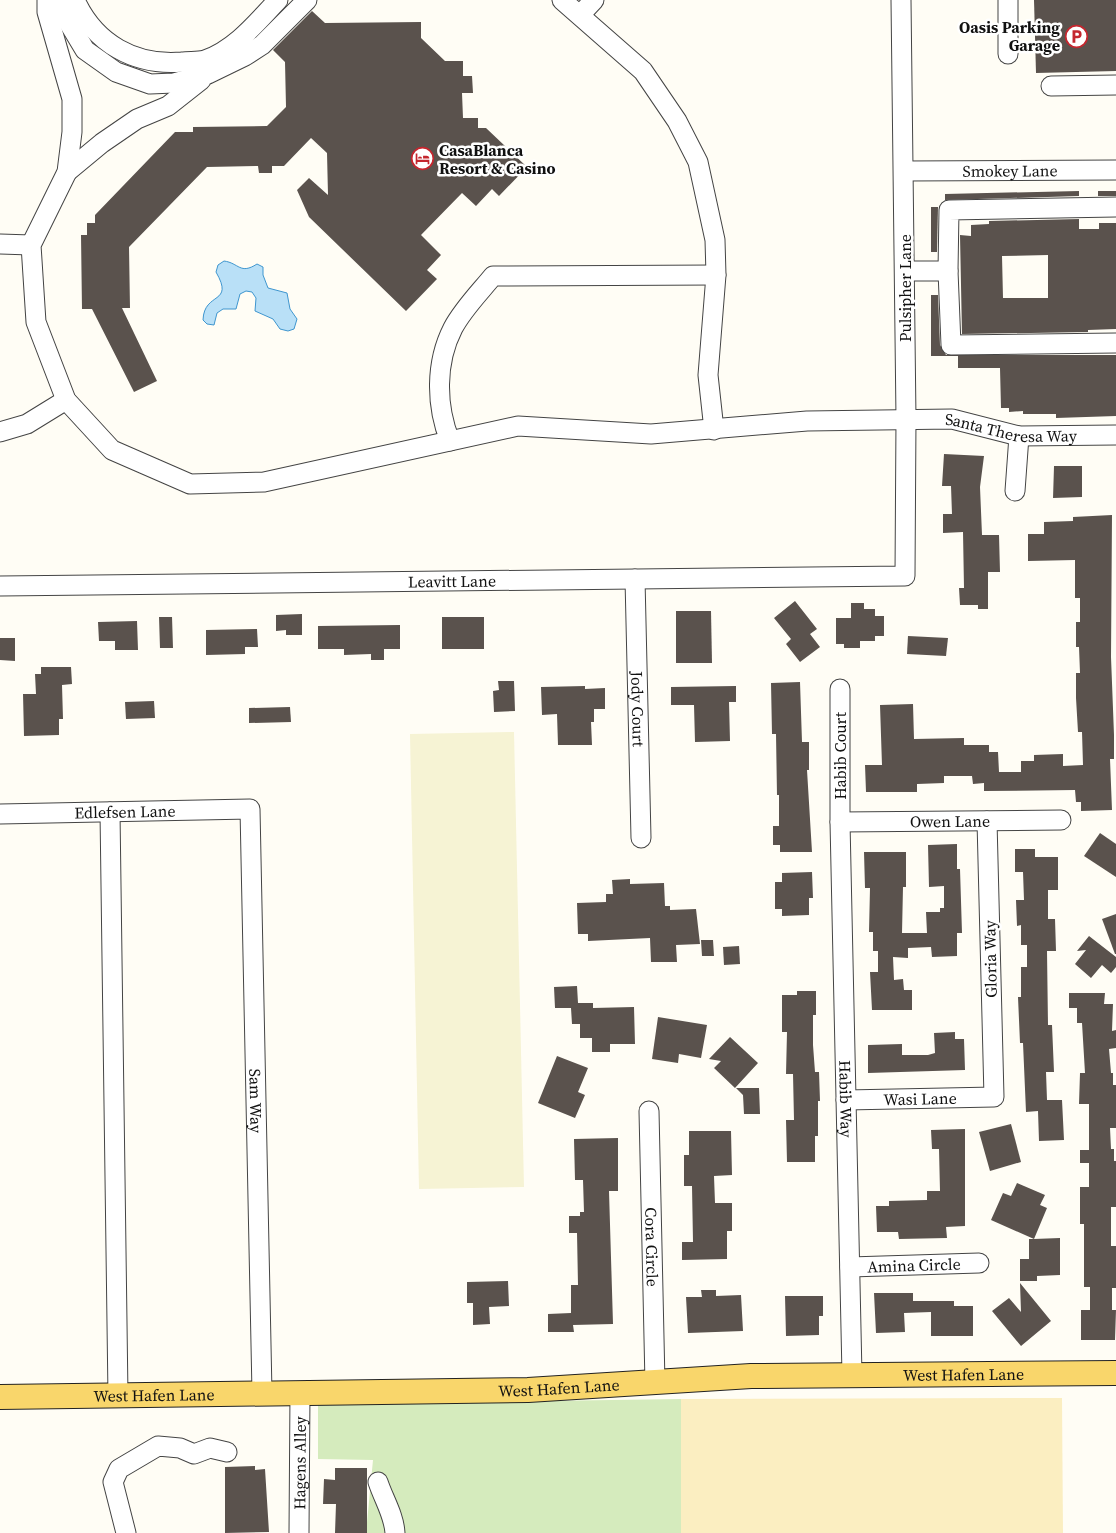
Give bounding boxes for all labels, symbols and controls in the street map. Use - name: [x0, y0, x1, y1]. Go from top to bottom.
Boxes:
- place label: Oasis Parking Garage: [959, 16, 1060, 56]
- parking icon: Oasis Parking Garage: [1064, 24, 1088, 48]
- place label: CasaBlanca Resort & Casino: [439, 139, 556, 179]
- hotel icon: CasaBlanca Resort & Casino: [411, 147, 435, 171]
- street label: Smokey Lane: [962, 159, 1058, 182]
- street label: Pulsipher Lane: [894, 234, 916, 342]
- street label: Santa Theresa Way: [945, 408, 1078, 447]
- street label: Leavitt Lane: [408, 570, 496, 592]
- street label: Jody Court: [626, 670, 650, 748]
- street label: Habib Court: [829, 711, 851, 800]
- street label: Edlefsen Lane: [74, 799, 176, 824]
- street label: Owen Lane: [910, 810, 990, 832]
- street label: Gloria Way: [978, 919, 1002, 998]
- street label: Habib Way: [834, 1060, 858, 1139]
- street label: Sam Way: [244, 1068, 268, 1134]
- street label: Wasi Lane: [883, 1087, 957, 1110]
- street label: Cora Circle: [640, 1207, 664, 1287]
- street label: Amina Circle: [867, 1253, 961, 1277]
- street label: West Hafen Lane: [903, 1363, 1024, 1386]
- street label: West Hafen Lane: [498, 1373, 620, 1401]
- street label: West Hafen Lane: [93, 1383, 215, 1407]
- street label: Hagens Alley: [288, 1415, 311, 1510]

